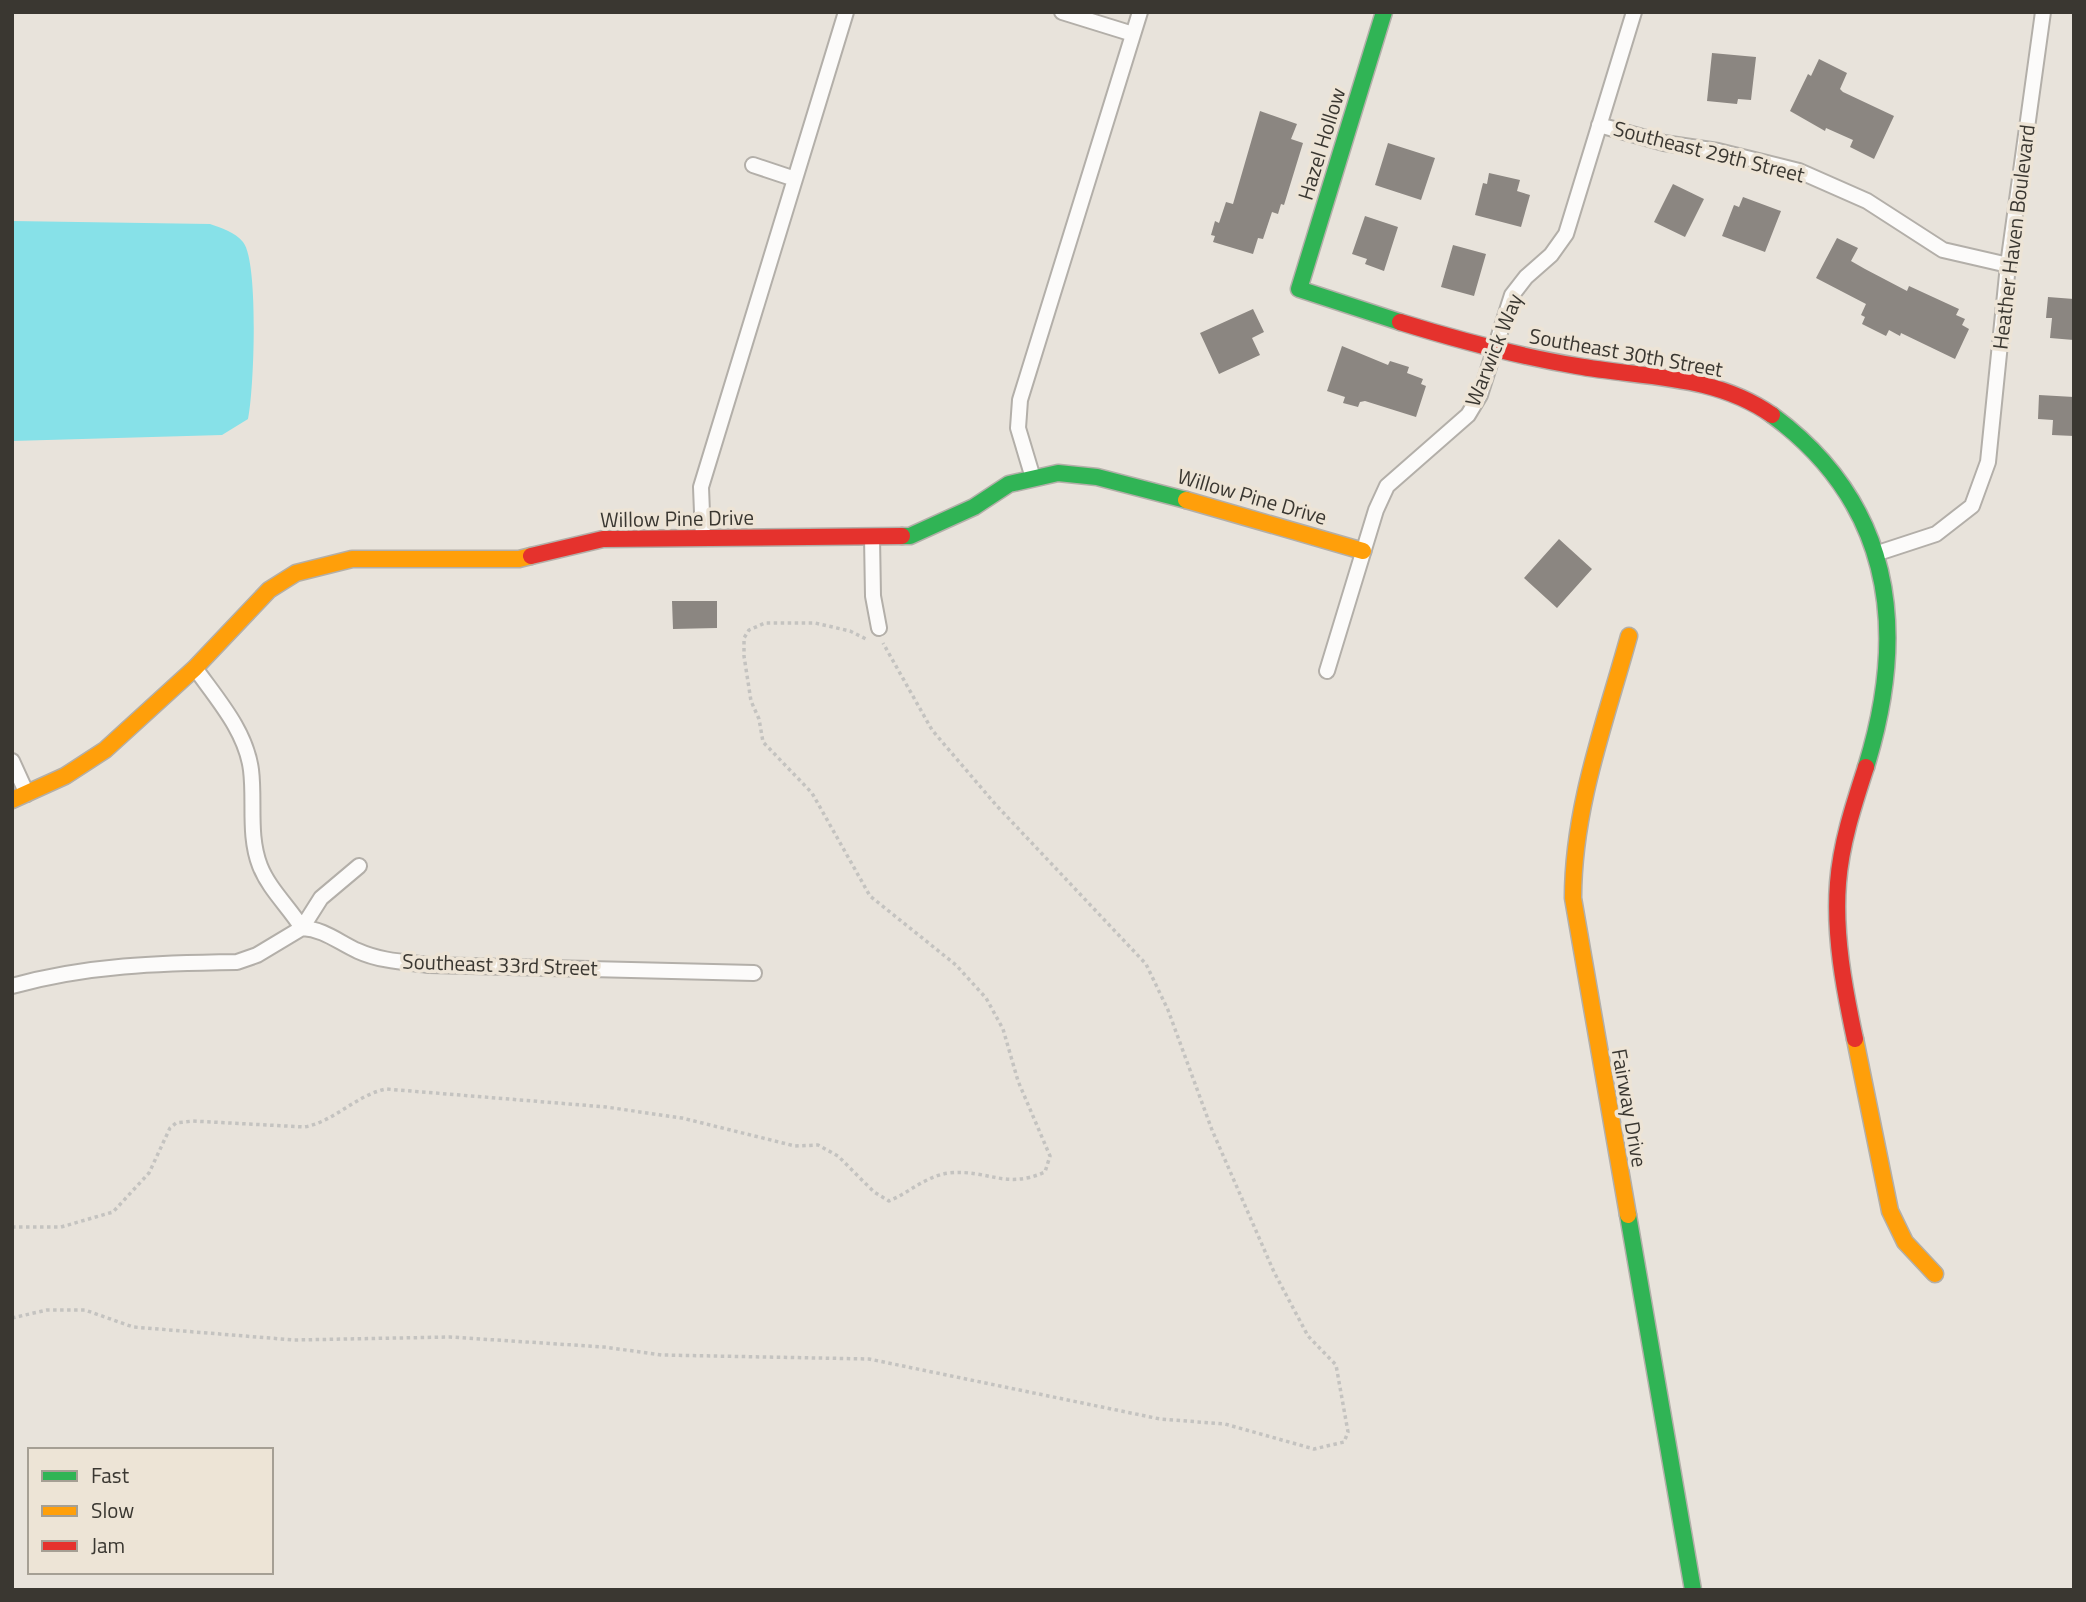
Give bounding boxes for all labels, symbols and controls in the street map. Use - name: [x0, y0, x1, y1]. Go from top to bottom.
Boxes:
- street label: Hazel Hollow: [1289, 84, 1353, 204]
- street label: Southeast 29th Street: [1610, 112, 1809, 190]
- street label: Heather Haven Boulevard: [1983, 123, 2043, 351]
- street label: Warwick Way: [1456, 288, 1530, 411]
- street label: Southeast 30th Street: [1527, 319, 1726, 385]
- street label: Willow Pine Drive: [1174, 459, 1331, 533]
- street label: Willow Pine Drive: [600, 501, 754, 535]
- street label: Southeast 33rd Street: [402, 945, 599, 983]
- street label: Fairway Drive: [1604, 1046, 1656, 1170]
- legend: [28, 1448, 273, 1574]
- text: Fast: [91, 1459, 130, 1491]
- text: Slow: [91, 1494, 134, 1526]
- text: Jam: [91, 1529, 125, 1561]

